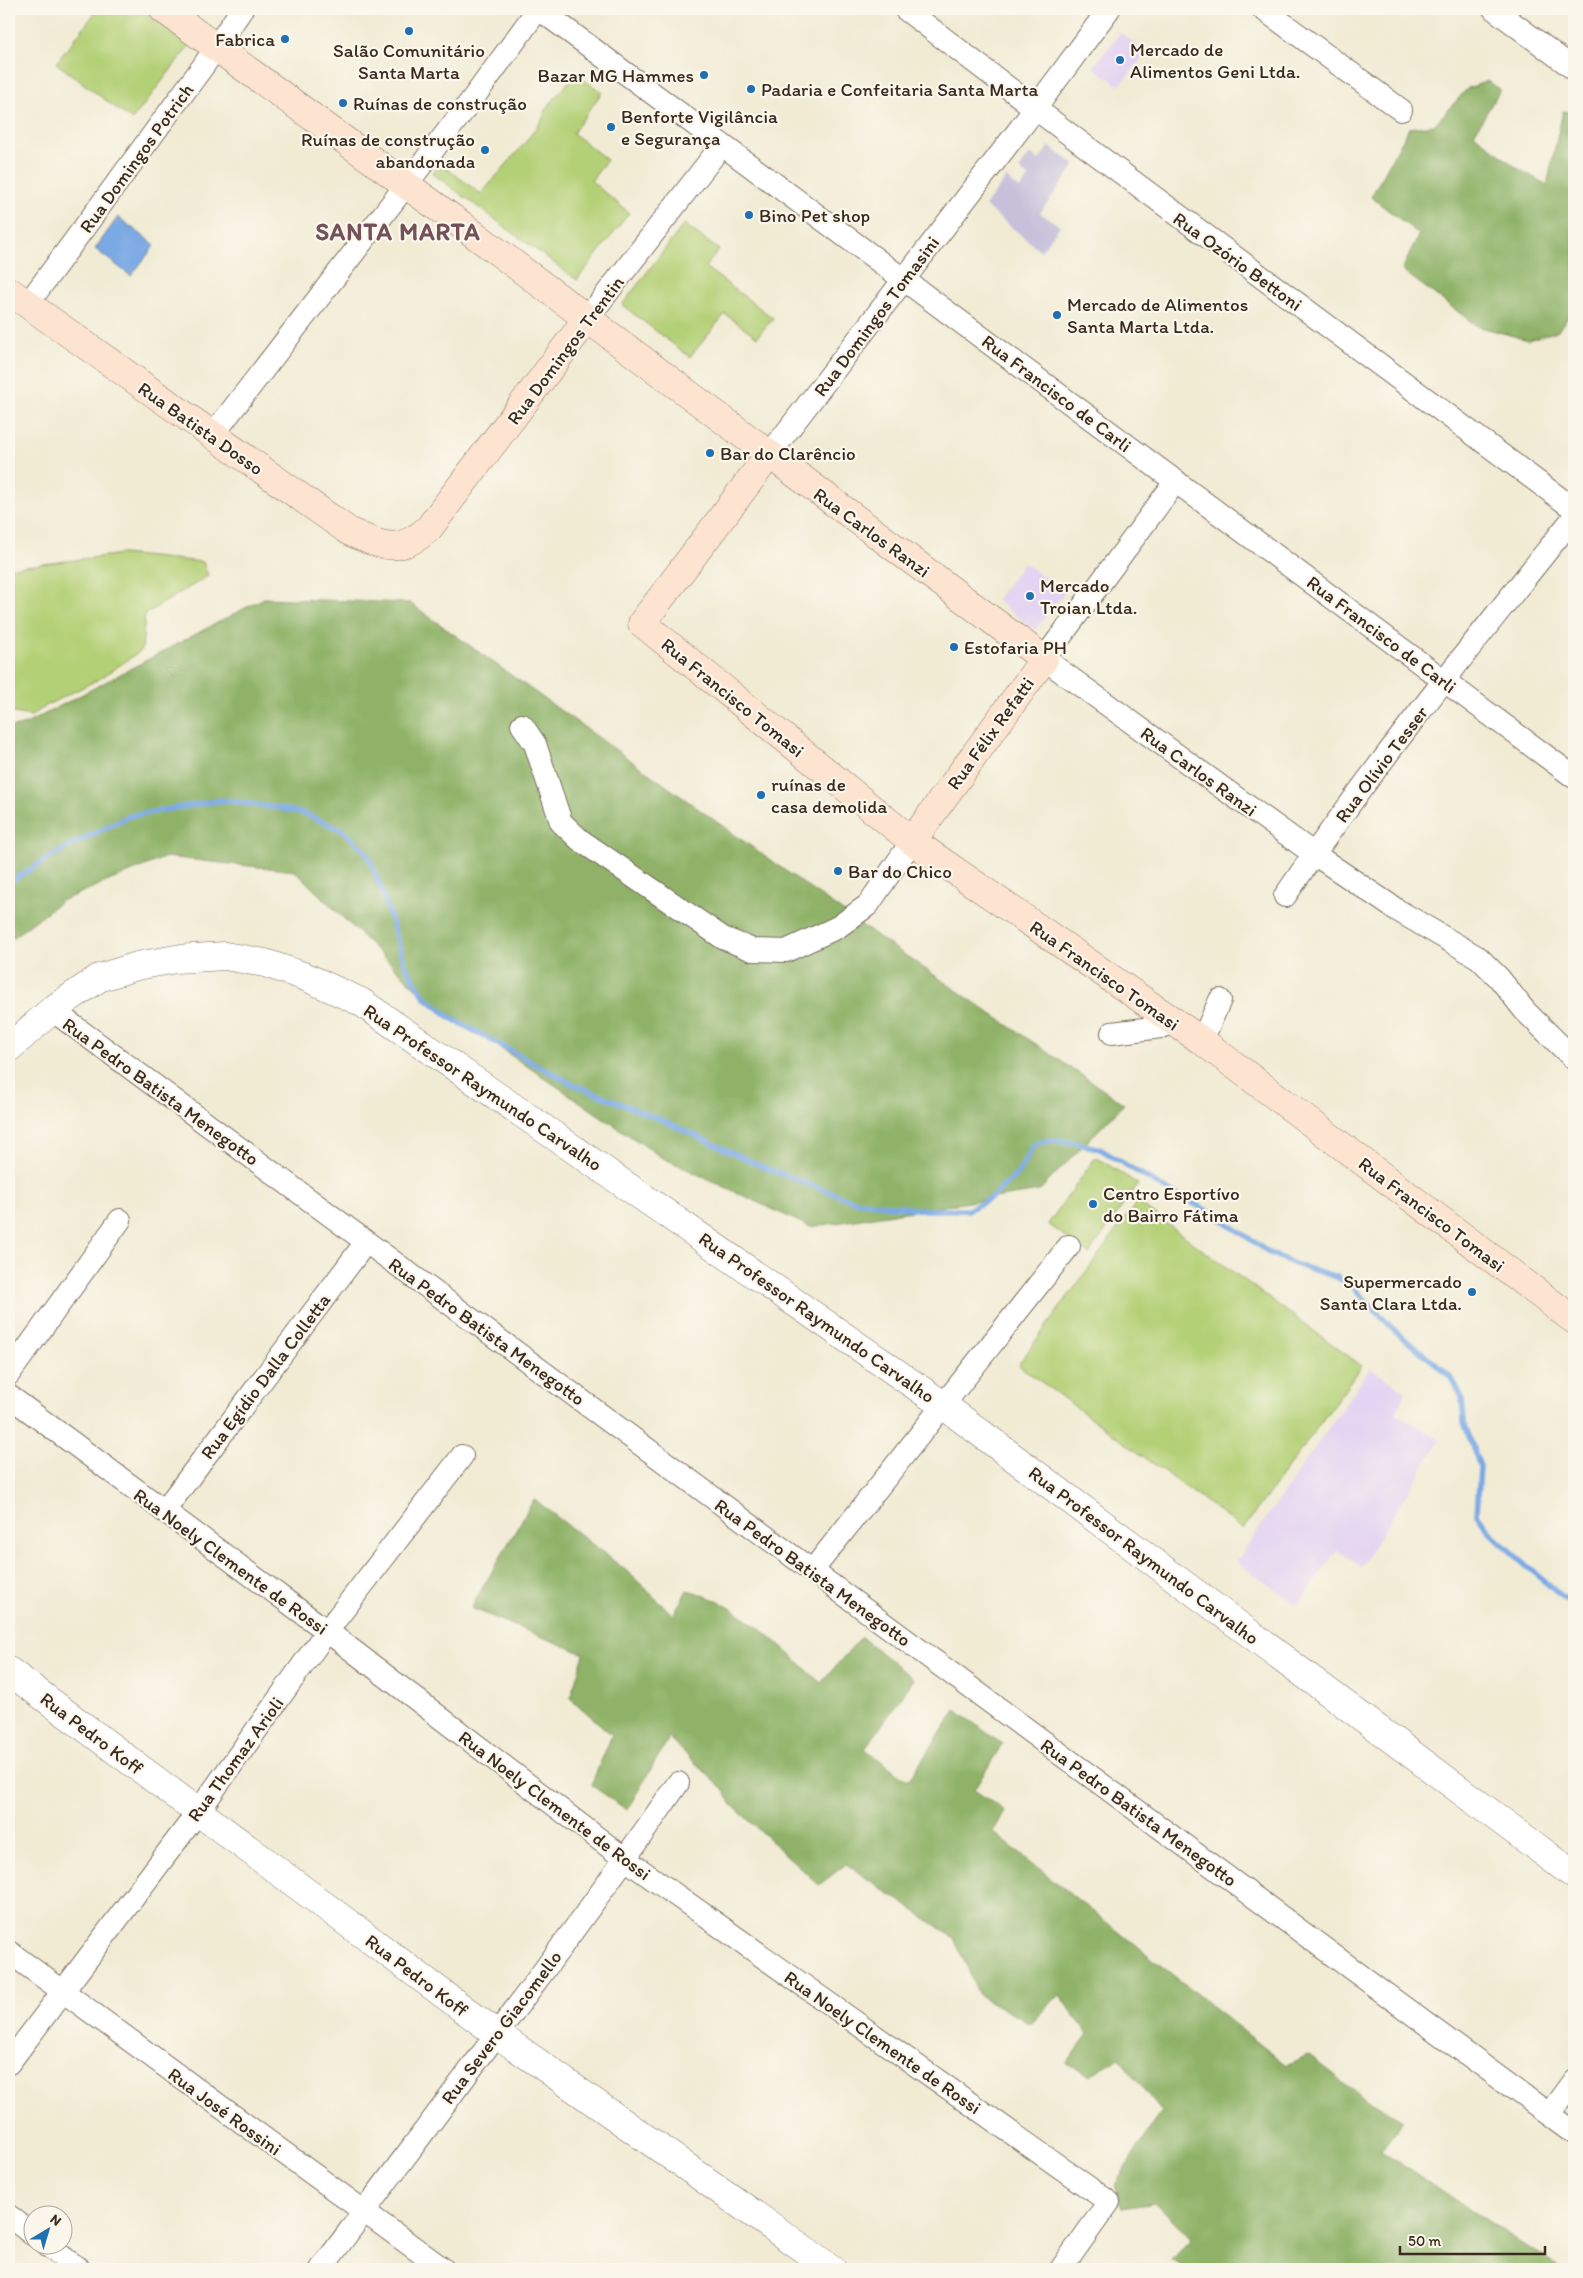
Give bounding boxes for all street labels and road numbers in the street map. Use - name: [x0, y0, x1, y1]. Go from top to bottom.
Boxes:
- street label: Rua Domingos Potrich: [74, 79, 198, 237]
- street label: Rua Ozório Bettoni: [1169, 207, 1307, 316]
- street label: Rua Domingos Tomasini: [809, 232, 944, 401]
- street label: Rua Domingos Trentin: [502, 271, 629, 429]
- street label: Rua Francisco de Carli: [977, 330, 1136, 457]
- street label: Rua Batista Dosso: [134, 377, 268, 480]
- street label: Rua Carlos Ranzi: [809, 482, 934, 582]
- street label: Rua Francisco de Carli: [1302, 571, 1461, 698]
- street label: Rua Francisco Tomasi: [657, 633, 809, 762]
- street label: Rua Félix Refatti: [942, 672, 1039, 794]
- street label: Rua Olívio Tesser: [1330, 701, 1433, 827]
- street label: Rua Carlos Ranzi: [1136, 721, 1261, 821]
- street label: Rua Francisco Tomasi: [1025, 915, 1184, 1036]
- street label: Rua Professor Raymundo Carvalho: [359, 999, 606, 1176]
- street label: Rua Pedro Batista Menegotto: [58, 1012, 263, 1170]
- street label: Rua Francisco Tomasi: [1354, 1152, 1509, 1277]
- street label: Rua Professor Raymundo Carvalho: [694, 1227, 939, 1408]
- street label: Rua Pedro Batista Menegotto: [384, 1252, 589, 1410]
- street label: Rua Egídio Dalla Colletta: [196, 1289, 335, 1464]
- street label: Rua Professor Raymundo Carvalho: [1024, 1461, 1264, 1650]
- street label: Rua Noely Clemente de Rossi: [129, 1483, 332, 1640]
- street label: Rua Pedro Batista Menegotto: [710, 1493, 915, 1651]
- street label: Rua Pedro Koff: [36, 1687, 148, 1780]
- street label: Rua Thomaz Arioli: [182, 1692, 288, 1826]
- street label: Rua Noely Clemente de Rossi: [454, 1726, 655, 1885]
- street label: Rua Pedro Batista Menegotto: [1036, 1733, 1241, 1891]
- street label: Rua Pedro Koff: [361, 1929, 473, 2022]
- street label: Rua Severo Giacomello: [436, 1946, 567, 2109]
- street label: Rua Noely Clemente de Rossi: [780, 1966, 986, 2119]
- street label: Rua José Rossini: [163, 2063, 286, 2160]

